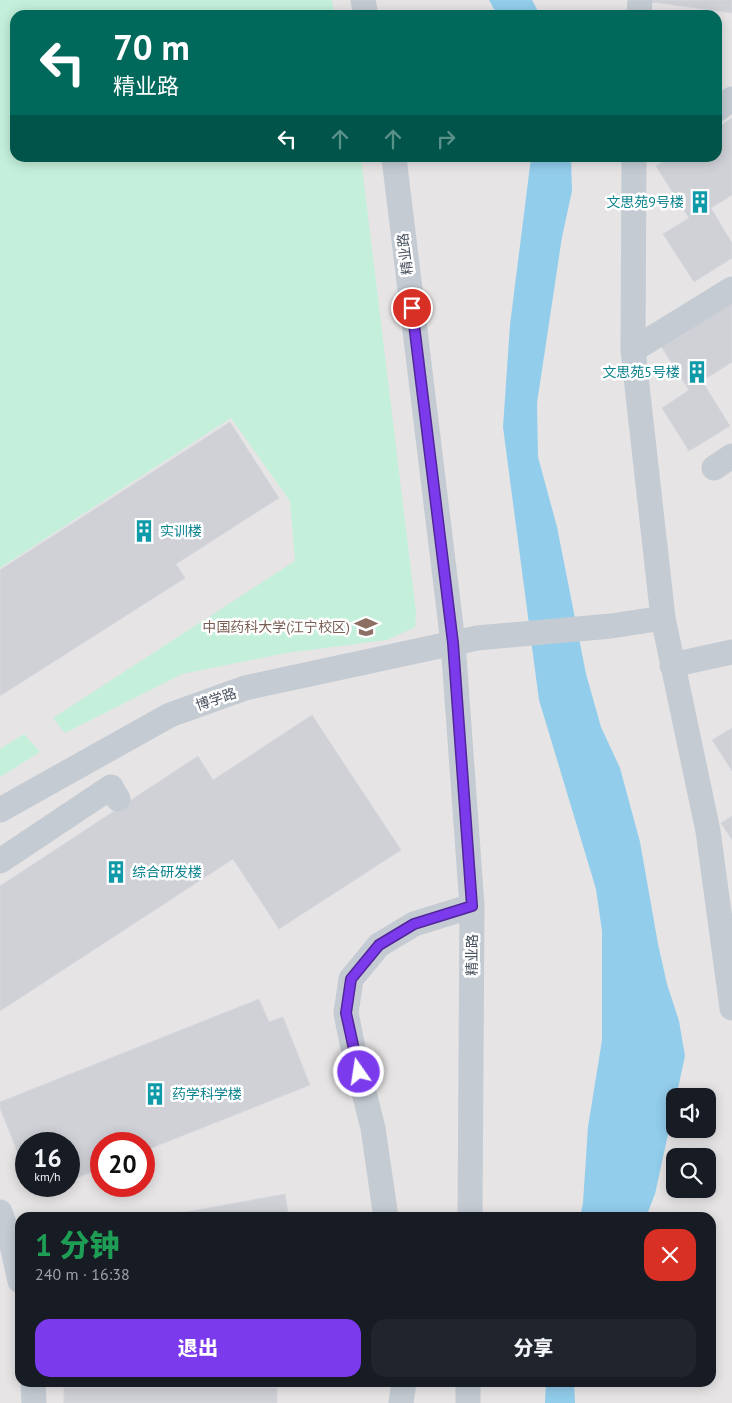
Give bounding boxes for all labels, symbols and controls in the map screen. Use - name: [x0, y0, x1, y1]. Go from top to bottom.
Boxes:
- text: 70 m: [113, 24, 190, 70]
- icon: left: [30, 30, 95, 95]
- text: 精业路: [113, 72, 179, 100]
- icon: left: [273, 125, 301, 153]
- icon: ahead: [326, 125, 354, 153]
- icon: ahead: [379, 125, 407, 153]
- icon: right: [432, 125, 460, 153]
- building icon: 文思苑9号楼: [687, 189, 713, 215]
- place label: 文思苑9号楼: [606, 193, 684, 211]
- street label: 精业路: [394, 232, 416, 276]
- pin: [391, 287, 433, 329]
- icon: arrive: [398, 294, 426, 322]
- building icon: 文思苑5号楼: [684, 359, 710, 385]
- place label: 文思苑5号楼: [602, 363, 680, 381]
- building icon: 实训楼: [131, 518, 157, 544]
- place label: 实训楼: [160, 522, 202, 540]
- school or university icon: 中国药科大学(江宁校区): [353, 614, 379, 640]
- place label: 中国药科大学(江宁校区): [202, 618, 350, 636]
- street label: 博学路: [193, 684, 239, 714]
- building icon: 综合研发楼: [103, 859, 129, 885]
- place label: 综合研发楼: [132, 863, 202, 881]
- street label: 精业路: [463, 934, 481, 976]
- position arrow: [332, 1045, 384, 1097]
- building icon: 药学科学楼: [142, 1081, 168, 1107]
- place label: 药学科学楼: [172, 1085, 242, 1103]
- map controls: [666, 1088, 716, 1198]
- button: sound: [666, 1088, 716, 1138]
- speed limit sign: 20: [90, 1132, 155, 1197]
- text: 16: [33, 1142, 62, 1174]
- button: search: [666, 1148, 716, 1198]
- text: km/h: [34, 1169, 61, 1184]
- text: 1 分钟: [35, 1225, 120, 1264]
- button: close: [644, 1229, 696, 1281]
- text: 240 m · 16:38: [35, 1264, 130, 1284]
- button: 退出: [35, 1319, 361, 1377]
- button: 分享: [371, 1319, 696, 1377]

